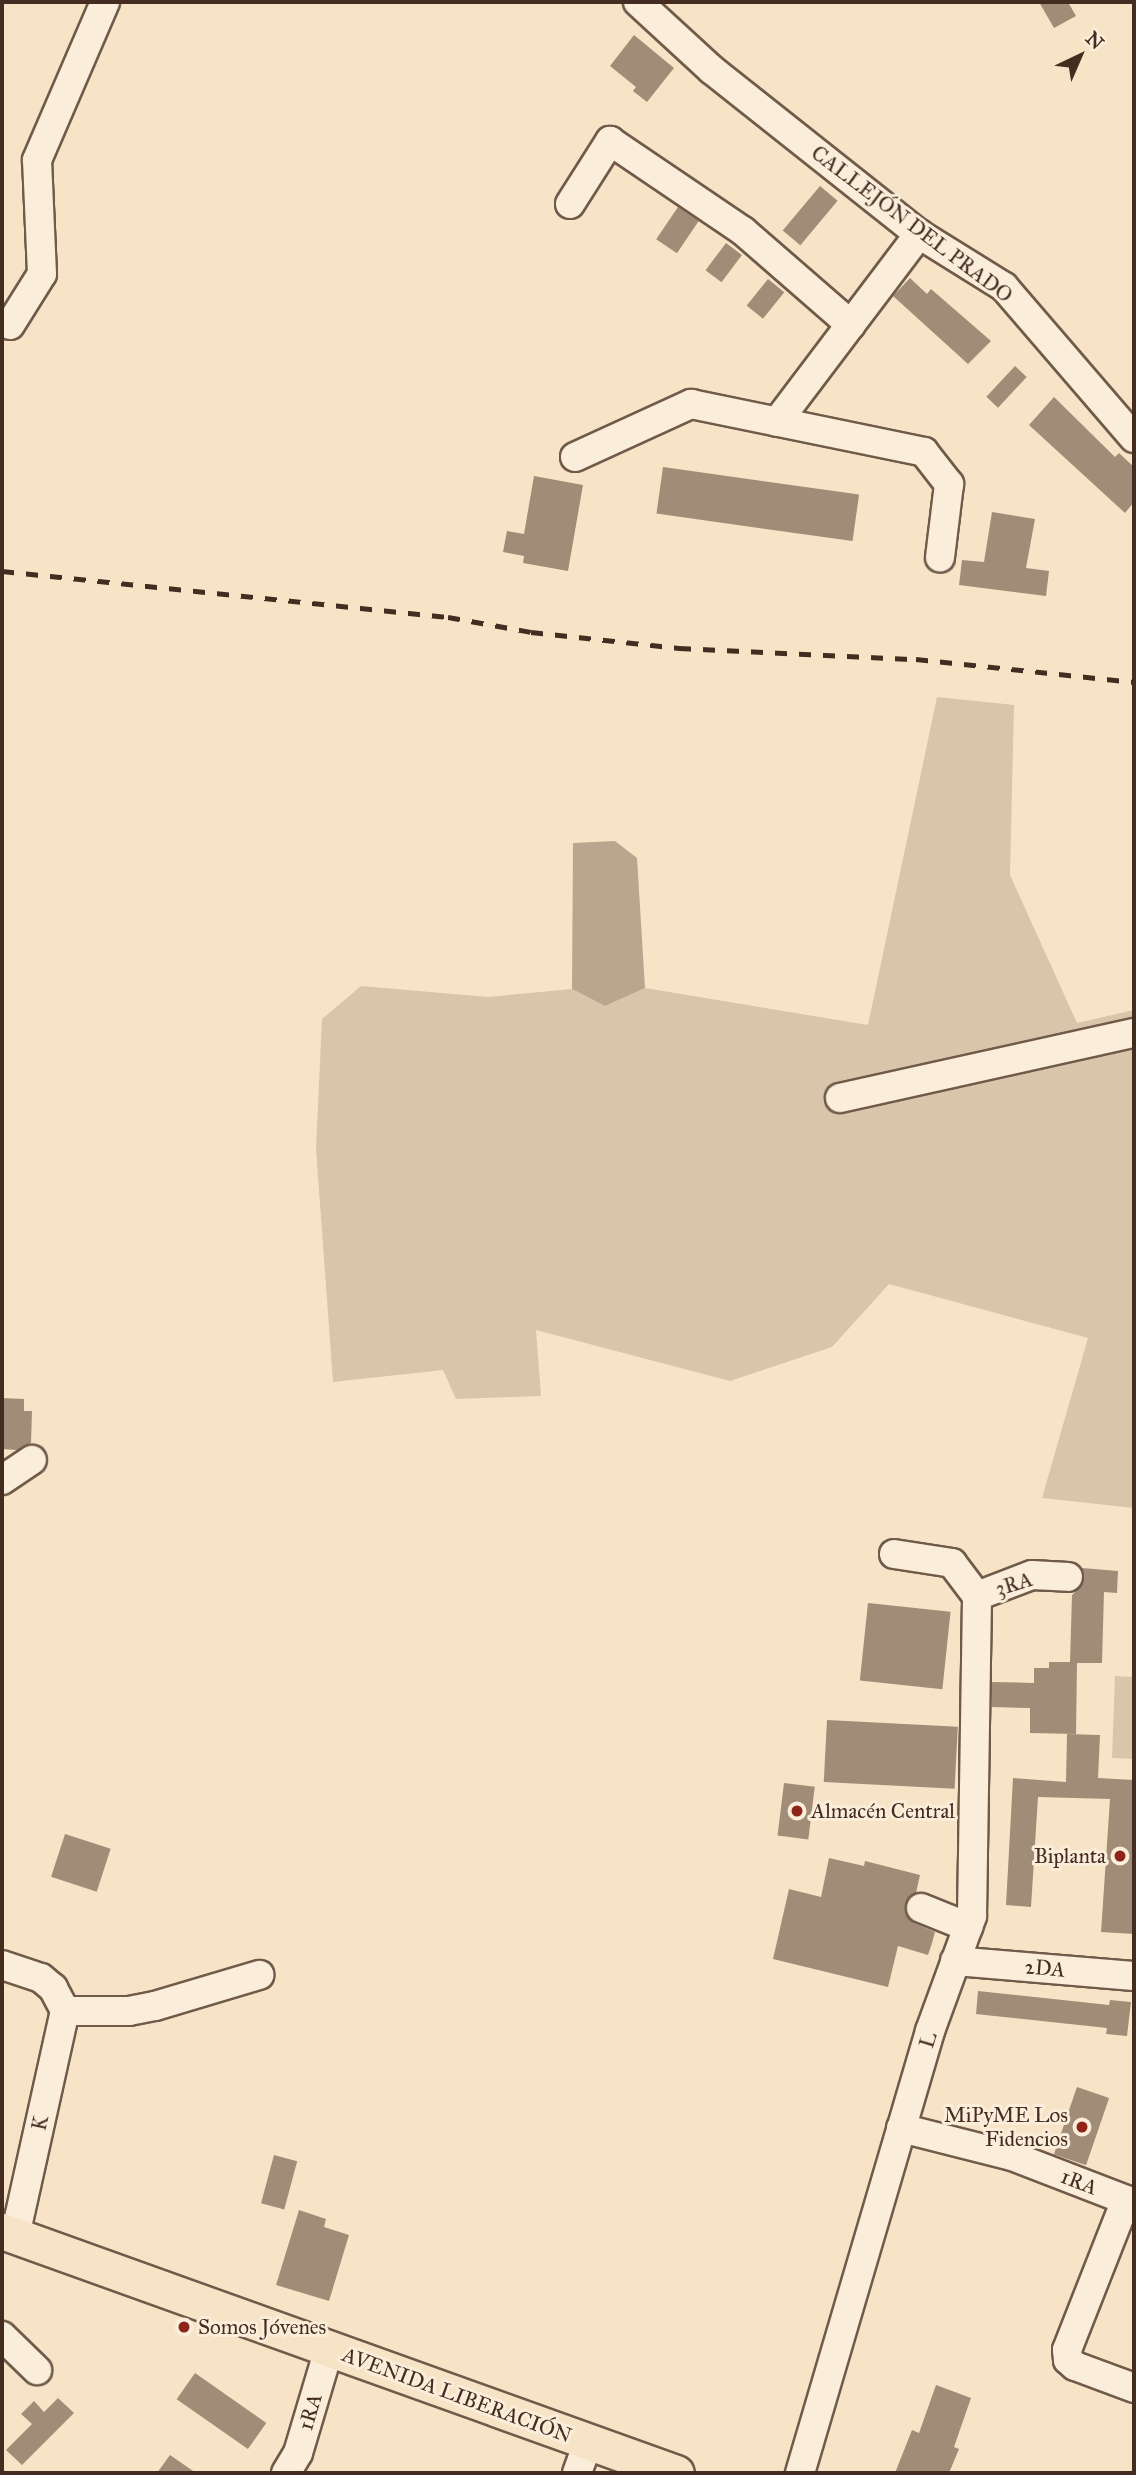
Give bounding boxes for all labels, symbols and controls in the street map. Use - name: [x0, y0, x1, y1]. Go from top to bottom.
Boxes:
- north arrow: [1045, 21, 1115, 91]
- text: N: [1081, 27, 1109, 54]
- street label: CALLEJÓN DEL PRADO: [806, 140, 1018, 308]
- street label: 3RA: [992, 1566, 1036, 1602]
- place label: Almacén Central: [811, 1798, 955, 1824]
- marker: Almacén Central: [789, 1803, 805, 1819]
- place label: Biplanta: [1034, 1843, 1106, 1869]
- marker: Biplanta: [1112, 1848, 1128, 1864]
- street label: 2DA: [1024, 1954, 1066, 1982]
- street label: L: [914, 2029, 942, 2051]
- place label: MiPyME Los Fidencios: [944, 2102, 1068, 2152]
- street label: K: [26, 2113, 54, 2133]
- marker: MiPyME Los Fidencios: [1074, 2119, 1090, 2135]
- street label: 1RA: [1057, 2164, 1101, 2200]
- place label: Somos Jóvenes: [198, 2314, 326, 2340]
- marker: Somos Jóvenes: [176, 2319, 192, 2335]
- street label: AVENIDA LIBERACIÓN: [339, 2342, 575, 2448]
- street label: 1RA: [293, 2391, 327, 2433]

